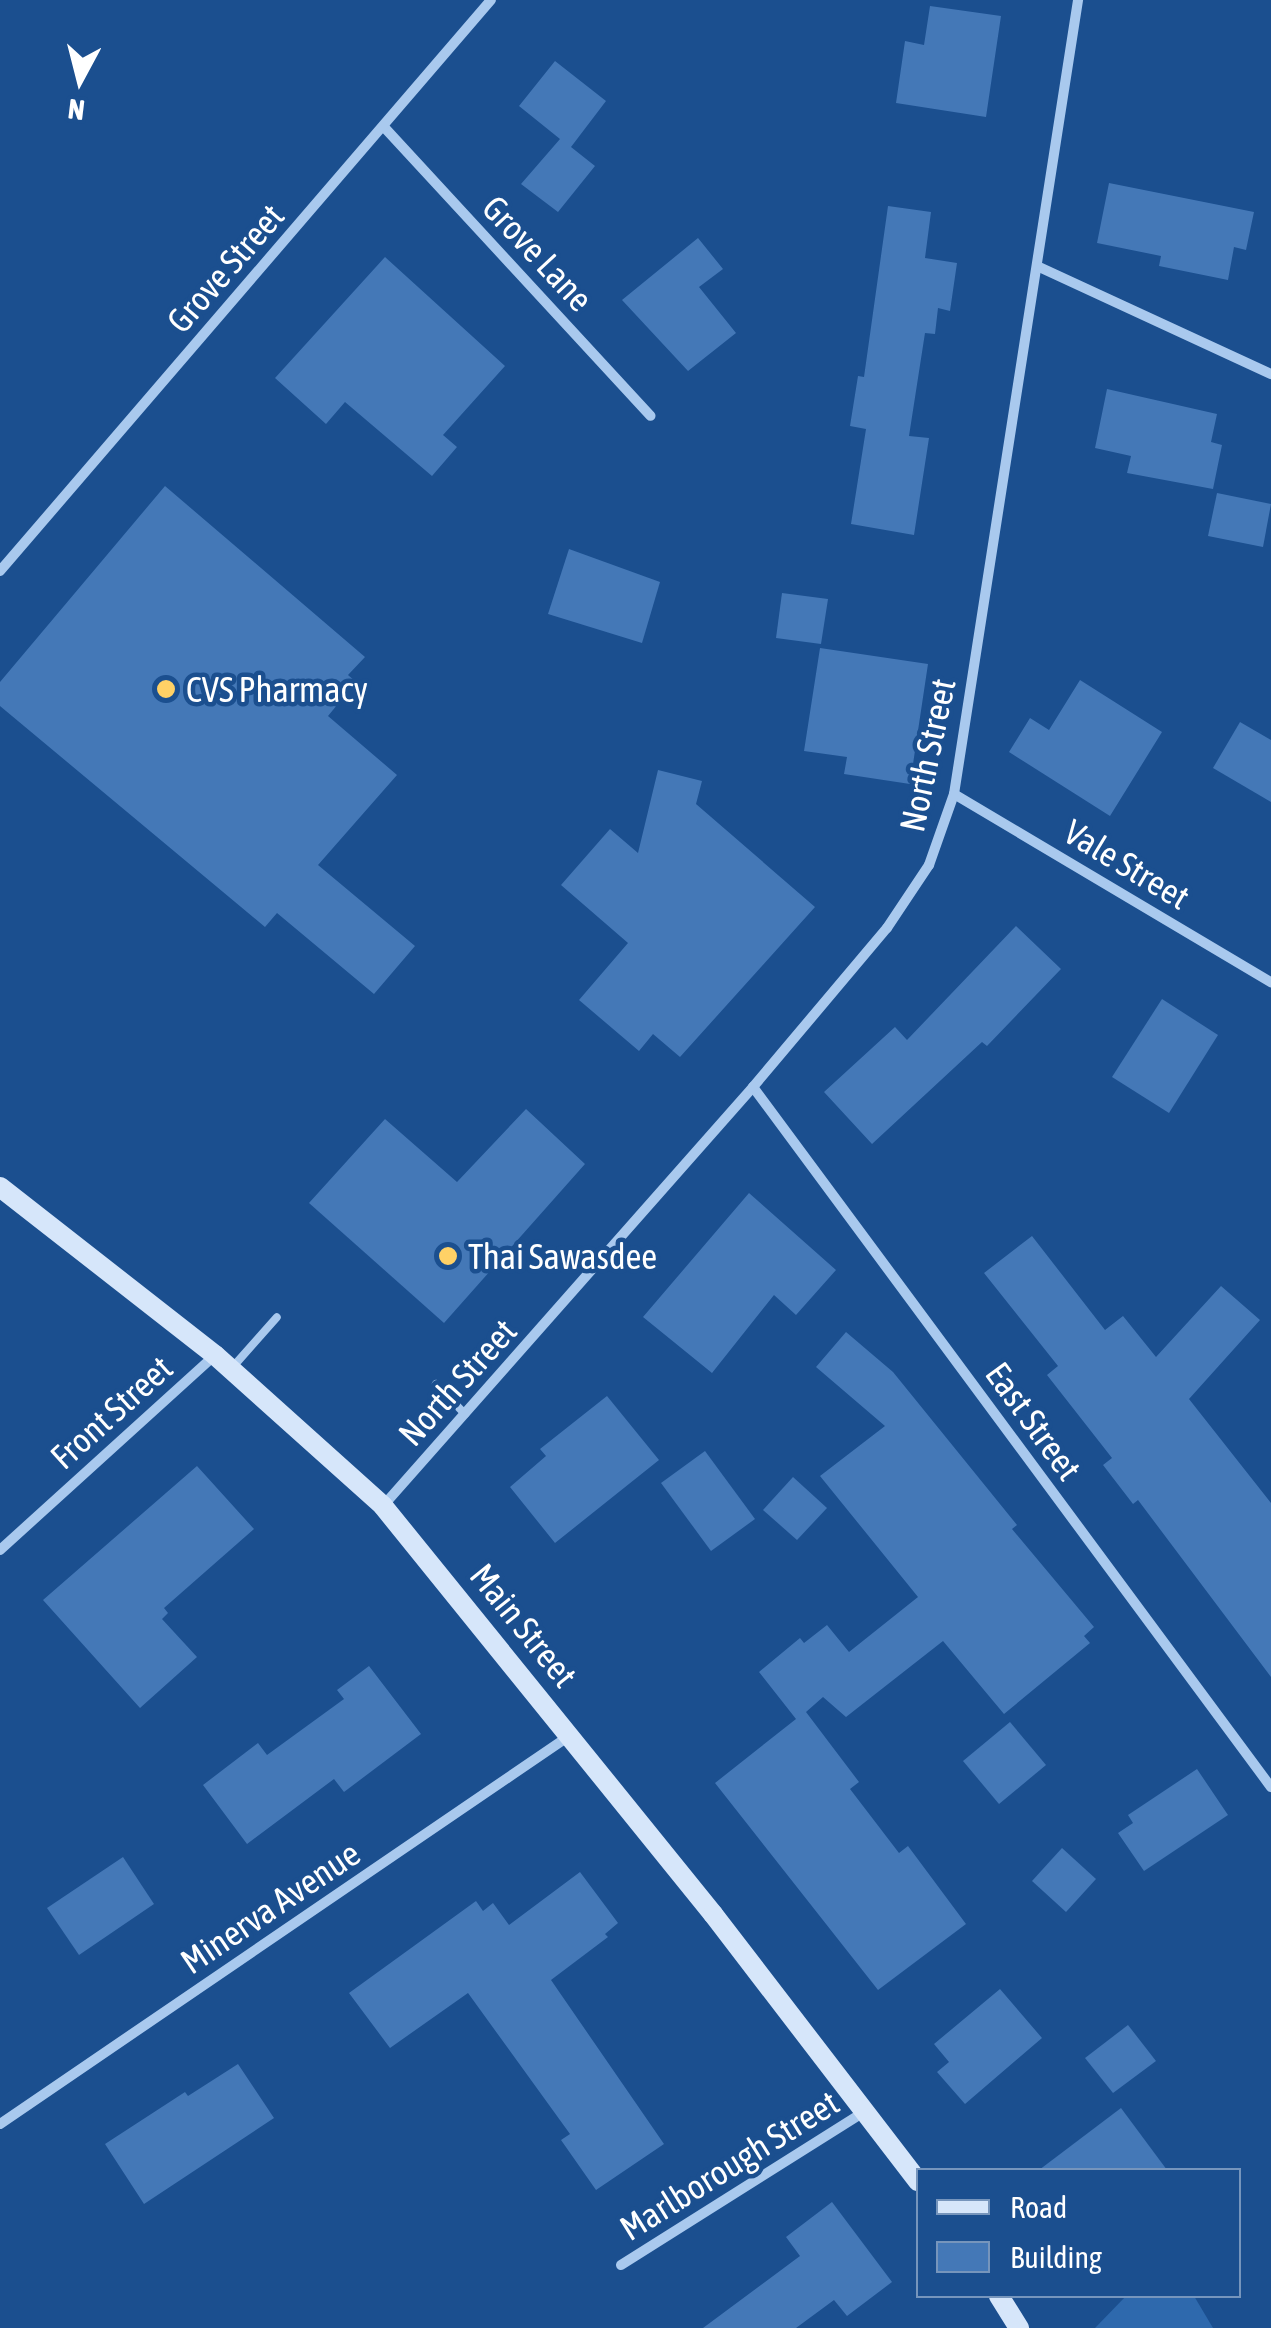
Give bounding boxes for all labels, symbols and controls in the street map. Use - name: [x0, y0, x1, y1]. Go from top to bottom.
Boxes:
- north arrow: [30, 30, 130, 130]
- text: N: [66, 93, 86, 127]
- street label: Grove Lane: [474, 187, 602, 319]
- street label: Grove Street: [158, 195, 292, 341]
- place label: CVS Pharmacy: [186, 668, 368, 710]
- street label: North Street: [890, 674, 964, 836]
- marker: CVS Pharmacy: [155, 678, 177, 700]
- street label: Vale Street: [1057, 810, 1197, 918]
- place label: Thai Sawasdee: [468, 1235, 657, 1277]
- marker: Thai Sawasdee: [437, 1245, 459, 1267]
- street label: North Street: [389, 1310, 525, 1454]
- street label: Front Street: [42, 1347, 180, 1477]
- street label: East Street: [977, 1354, 1091, 1488]
- street label: Main Street: [462, 1555, 586, 1695]
- street label: Minerva Avenue: [173, 1832, 367, 1982]
- street label: Marlborough Street: [612, 2081, 846, 2249]
- legend: [916, 2168, 1241, 2298]
- text: Road: [1010, 2190, 1067, 2224]
- text: Building: [1010, 2240, 1102, 2274]

